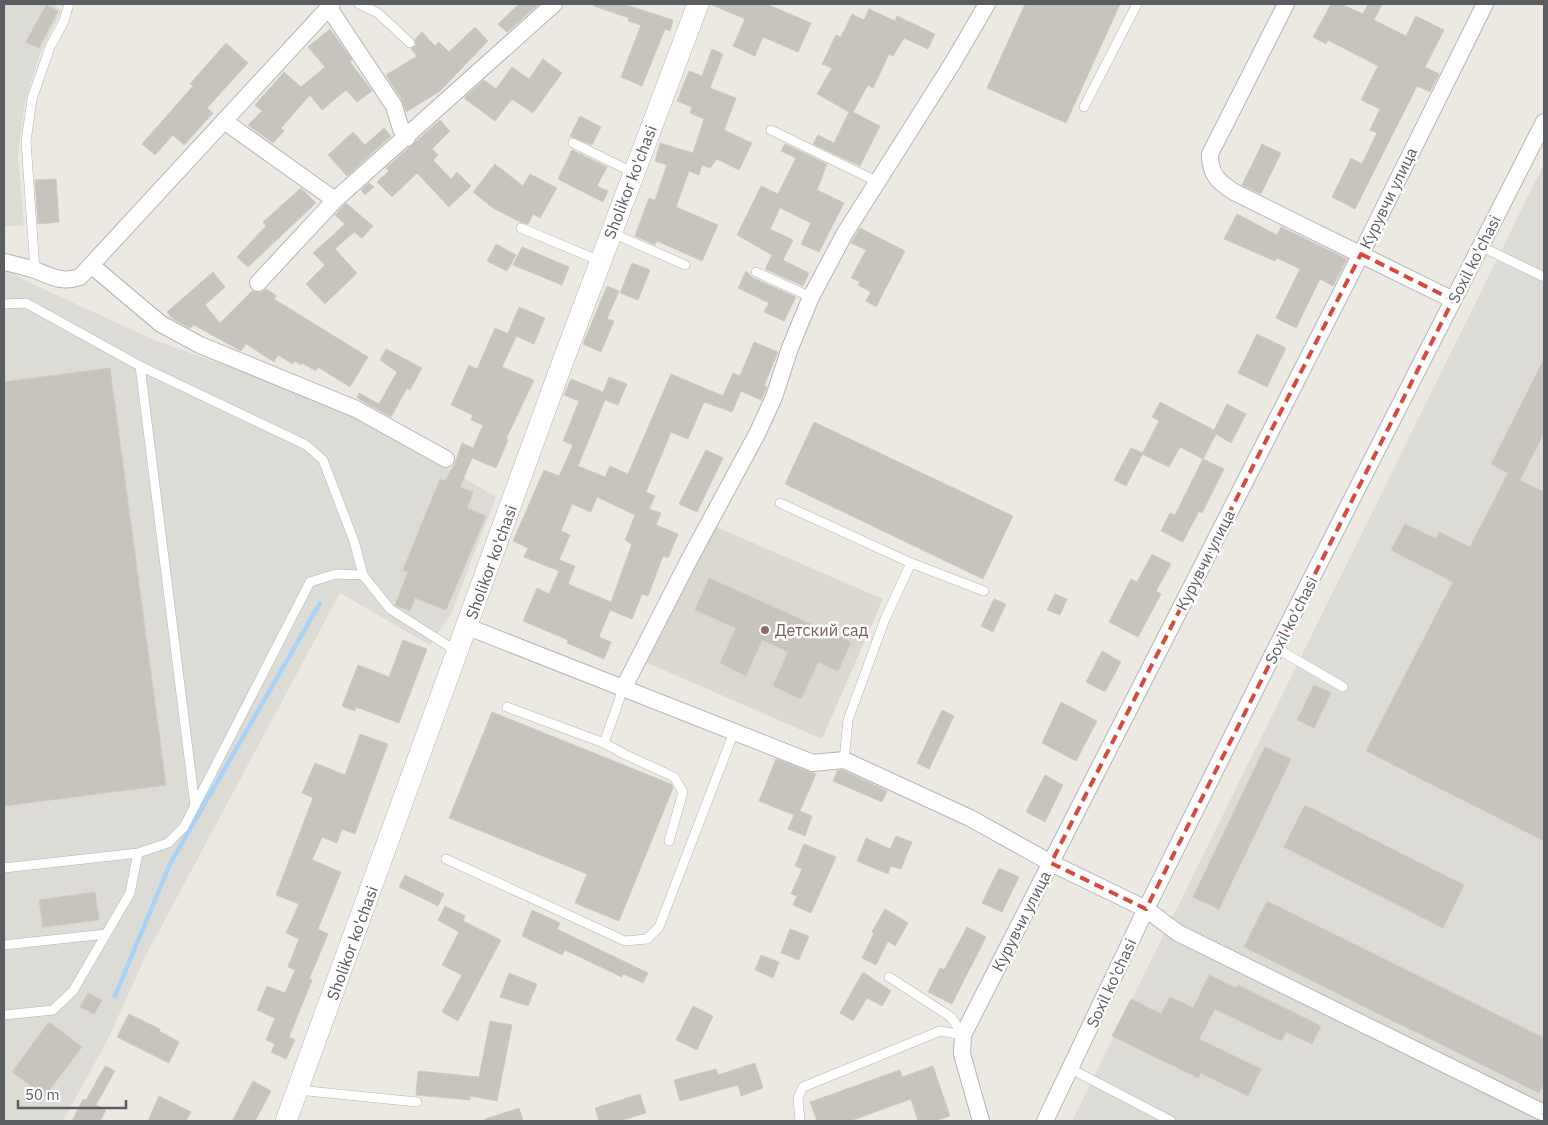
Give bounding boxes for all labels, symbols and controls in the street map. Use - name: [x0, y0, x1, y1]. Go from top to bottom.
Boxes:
- street label: Sholikor ko'chasi: [599, 122, 661, 242]
- street label: Курувчи улица: [1355, 144, 1421, 252]
- street label: Soxil ko'chasi: [1443, 212, 1505, 306]
- street label: Sholikor ko'chasi: [461, 502, 521, 622]
- street label: Курувчи улица: [1171, 506, 1239, 614]
- street label: Soxil ko'chasi: [1260, 573, 1322, 667]
- place label: Детский сад: [775, 620, 869, 640]
- marker: Детский сад: [759, 624, 771, 636]
- street label: Курувчи улица: [987, 867, 1055, 975]
- street label: Sholikor ko'chasi: [322, 883, 382, 1003]
- street label: Soxil ko'chasi: [1082, 935, 1140, 1031]
- scale bar: [18, 1078, 125, 1110]
- text: 50 m: [25, 1085, 60, 1104]

